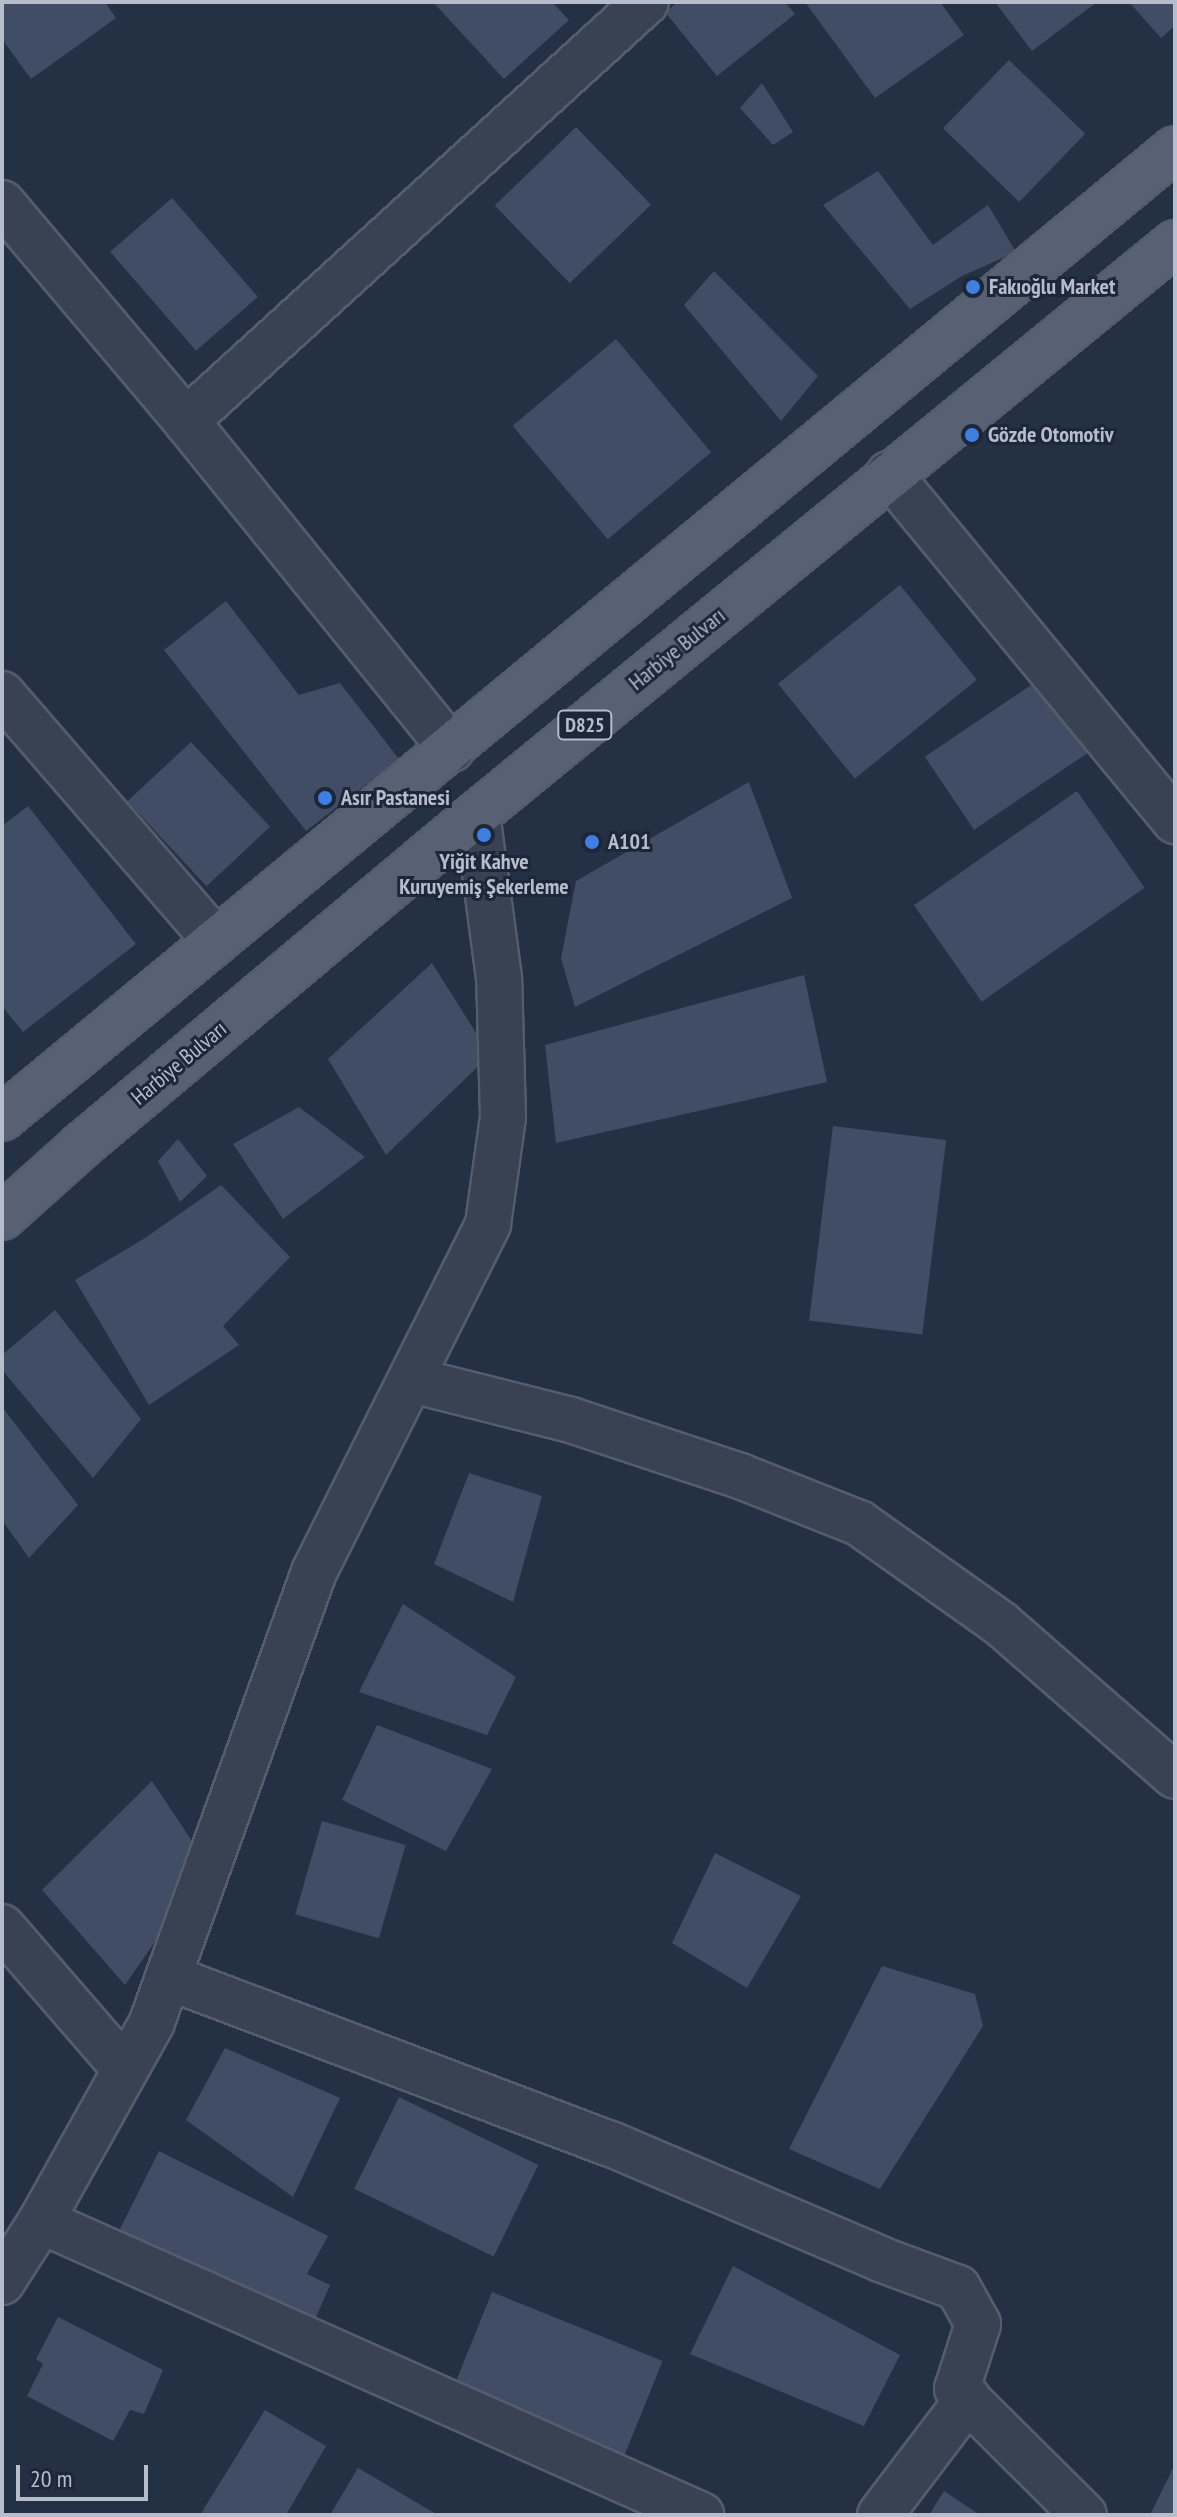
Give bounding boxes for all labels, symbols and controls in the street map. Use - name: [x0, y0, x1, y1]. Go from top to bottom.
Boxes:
- place label: Fakıoğlu Market: [989, 274, 1115, 300]
- marker: Fakıoğlu Market: [964, 278, 982, 296]
- place label: Gözde Otomotiv: [988, 422, 1114, 448]
- marker: Gözde Otomotiv: [963, 426, 981, 444]
- street label: Harbiye Bulvarı: [624, 602, 730, 696]
- road number: D825: [557, 709, 613, 741]
- place label: Asır Pastanesi: [341, 785, 450, 811]
- marker: Asır Pastanesi: [316, 789, 334, 807]
- marker: Yiğit Kahve Kuruyemiş Şekerleme: [475, 826, 493, 844]
- place label: A101: [608, 829, 651, 855]
- marker: A101: [583, 833, 601, 851]
- place label: Yiğit Kahve Kuruyemiş Şekerleme: [399, 848, 569, 900]
- street label: Harbiye Bulvarı: [126, 1016, 232, 1110]
- scale bar: [20, 2449, 152, 2499]
- text: 20 m: [30, 2463, 72, 2494]

